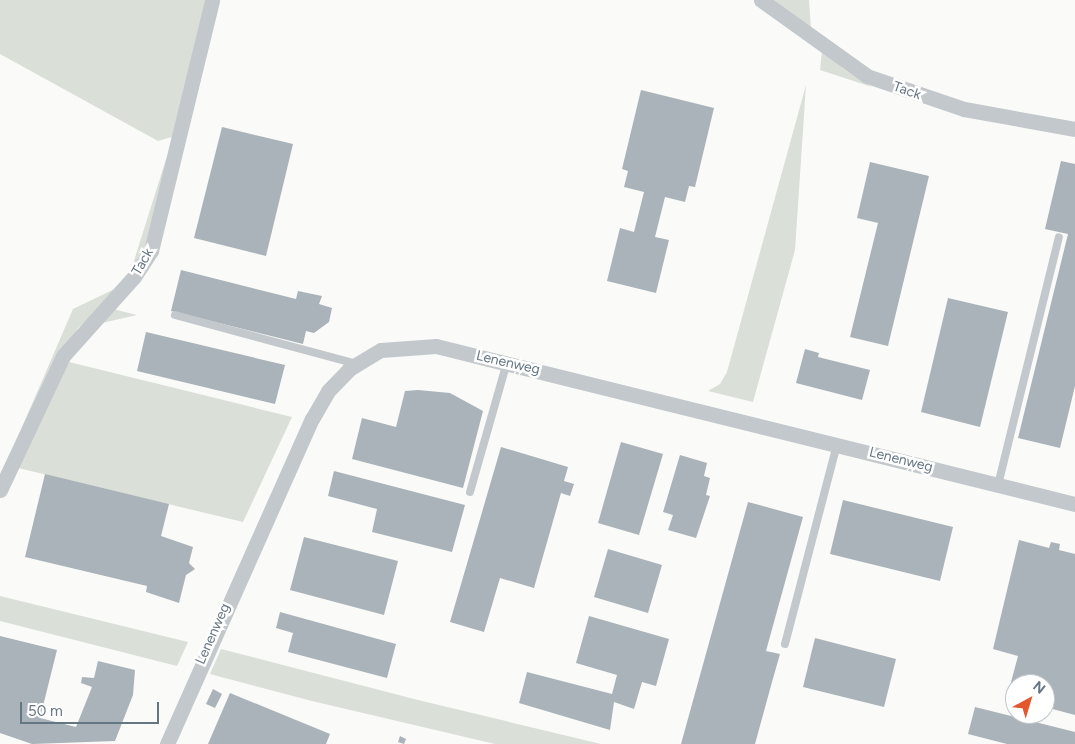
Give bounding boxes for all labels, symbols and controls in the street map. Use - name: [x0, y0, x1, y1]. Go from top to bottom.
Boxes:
- street label: Tack: [891, 78, 923, 104]
- street label: Tack: [129, 246, 157, 278]
- street label: Lenenweg: [475, 348, 541, 378]
- street label: Lenenweg: [868, 444, 934, 476]
- street label: Lenenweg: [192, 601, 234, 667]
- north arrow: [1005, 674, 1055, 724]
- text: N: [1030, 678, 1049, 698]
- scale bar: [22, 692, 161, 724]
- text: 50 m: [28, 702, 63, 720]

